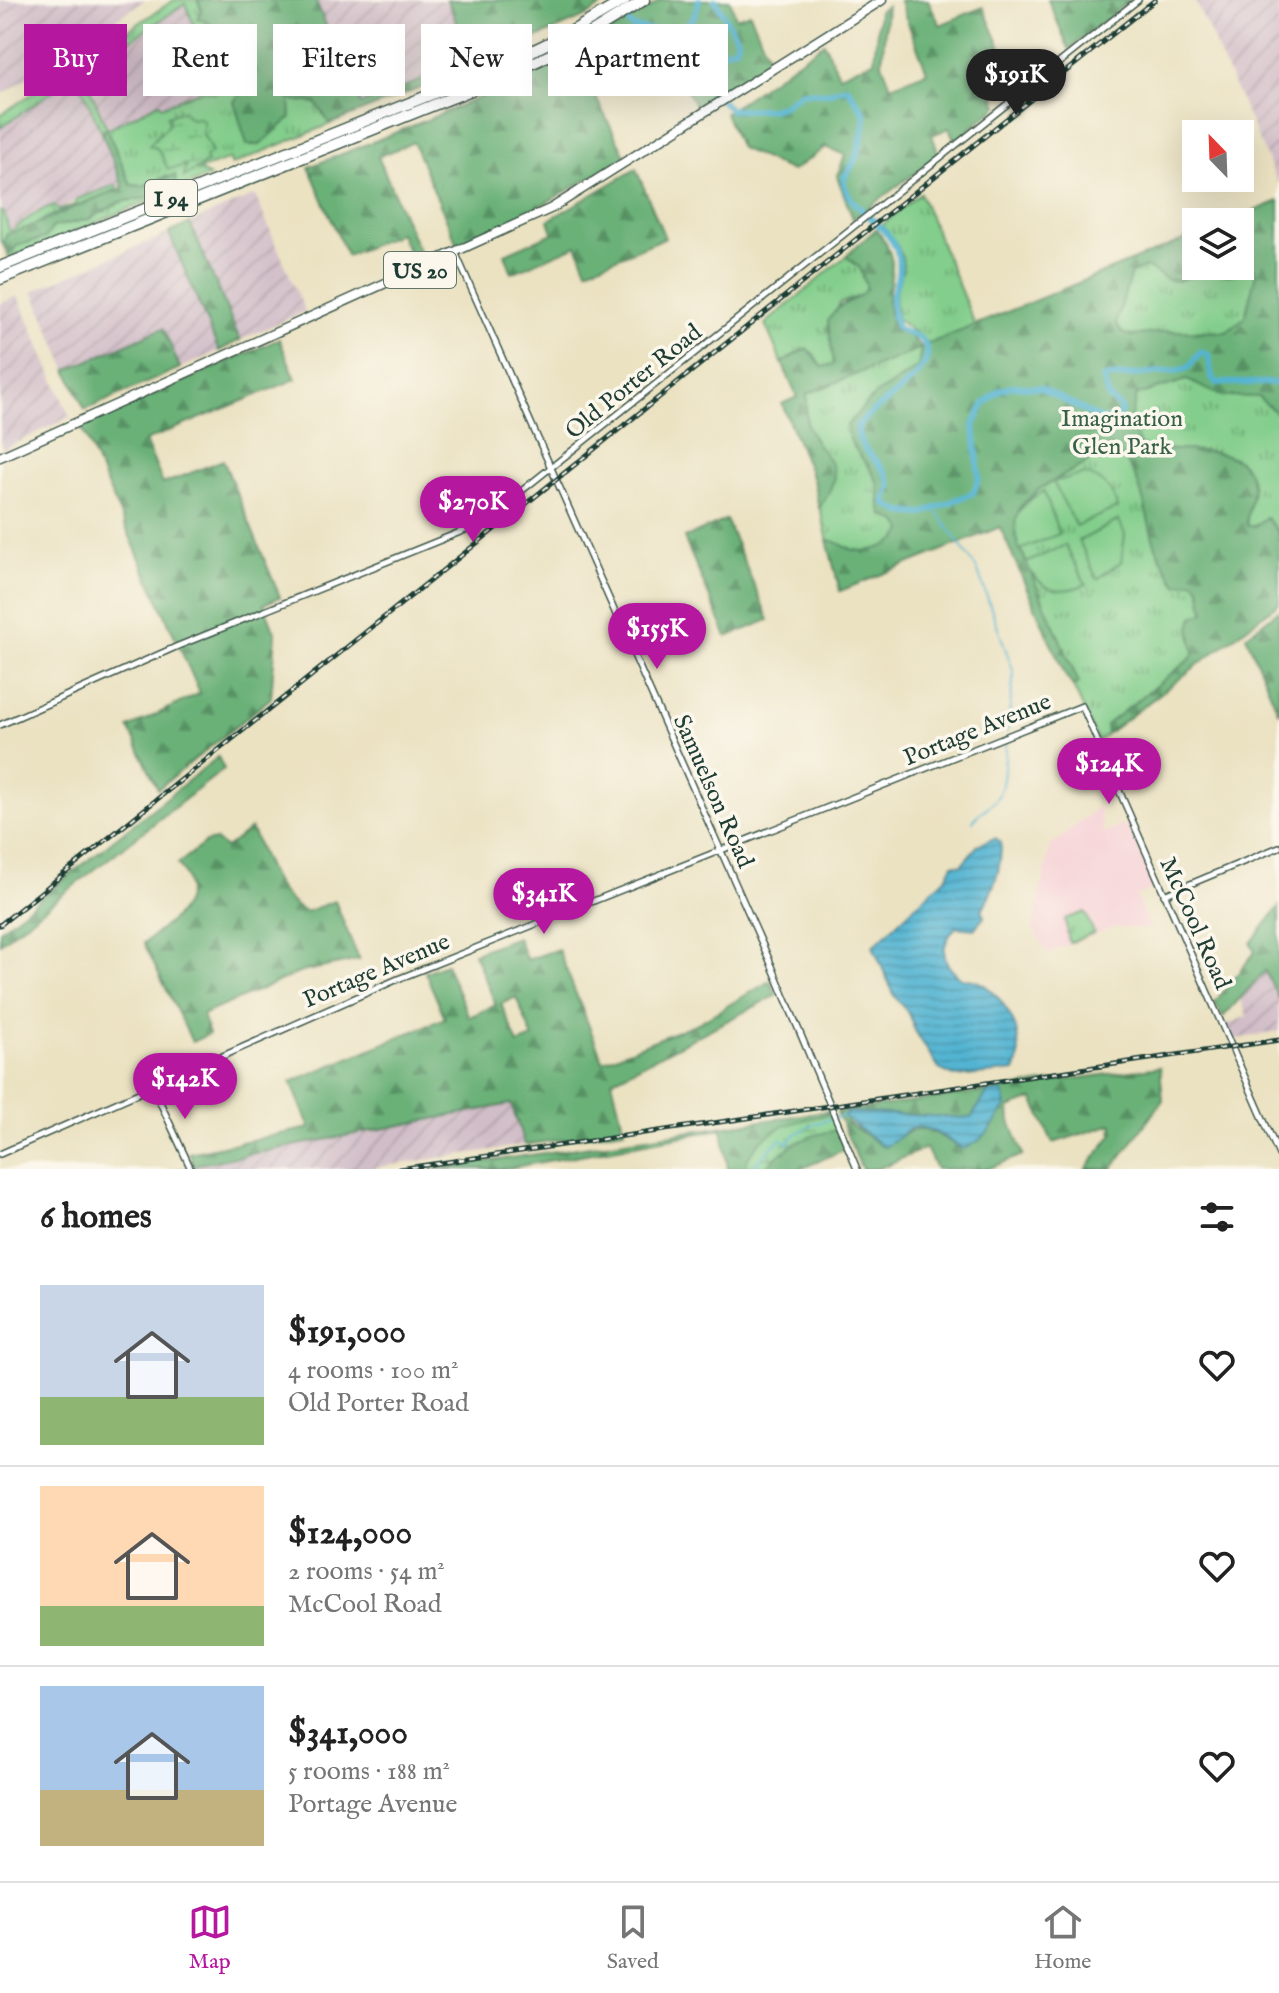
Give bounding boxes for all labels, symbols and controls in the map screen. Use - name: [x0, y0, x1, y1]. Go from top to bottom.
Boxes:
- chip: Buy: [24, 24, 127, 96]
- chip: Rent: [143, 24, 257, 96]
- chip: Filters: [273, 24, 405, 96]
- chip: New: [421, 24, 532, 96]
- chip: Apartment: [548, 24, 728, 96]
- pin: $191K: [960, 49, 1072, 117]
- text: $191K: [984, 58, 1048, 91]
- north arrow: [1182, 120, 1254, 192]
- map controls: [1182, 120, 1254, 280]
- road number: I 94: [145, 180, 197, 216]
- button: layers: [1182, 208, 1254, 280]
- road number: US 20: [384, 252, 456, 288]
- street label: Old Porter Road: [559, 317, 709, 447]
- park label: Imagination Glen Park: [1061, 404, 1183, 463]
- pin: $270K: [417, 476, 529, 544]
- text: $270K: [438, 485, 508, 518]
- pin: $155K: [601, 603, 713, 671]
- text: $155K: [626, 612, 688, 645]
- street label: Portage Avenue: [899, 687, 1056, 774]
- street label: Samuelson Road: [665, 710, 760, 873]
- pin: $124K: [1053, 738, 1165, 806]
- text: $124K: [1075, 747, 1143, 780]
- street label: McCool Road: [1152, 853, 1238, 995]
- pin: $341K: [488, 868, 600, 936]
- text: $341K: [511, 877, 577, 910]
- street label: Portage Avenue: [299, 927, 455, 1016]
- pin: $142K: [129, 1053, 241, 1121]
- text: $142K: [151, 1062, 219, 1095]
- icon: filters: [1195, 1195, 1239, 1239]
- text: 6 homes: [40, 1196, 152, 1239]
- text: $191,000: [288, 1311, 406, 1354]
- icon: home: [104, 1317, 200, 1413]
- icon: heart: [1195, 1343, 1239, 1387]
- text: 4 rooms · 100 m²: [288, 1354, 458, 1387]
- text: Old Porter Road: [288, 1387, 469, 1420]
- text: $124,000: [288, 1512, 412, 1555]
- icon: home: [104, 1518, 200, 1614]
- icon: heart: [1195, 1544, 1239, 1588]
- text: 2 rooms · 54 m²: [288, 1555, 445, 1588]
- text: McCool Road: [288, 1588, 442, 1621]
- text: $341,000: [288, 1712, 408, 1755]
- icon: home: [104, 1718, 200, 1814]
- icon: heart: [1195, 1744, 1239, 1788]
- text: 5 rooms · 188 m²: [288, 1755, 450, 1788]
- text: Portage Avenue: [288, 1788, 457, 1821]
- tab: Map: [188, 1900, 232, 1976]
- tab: Saved: [607, 1900, 659, 1976]
- tab: Home: [1034, 1900, 1091, 1976]

